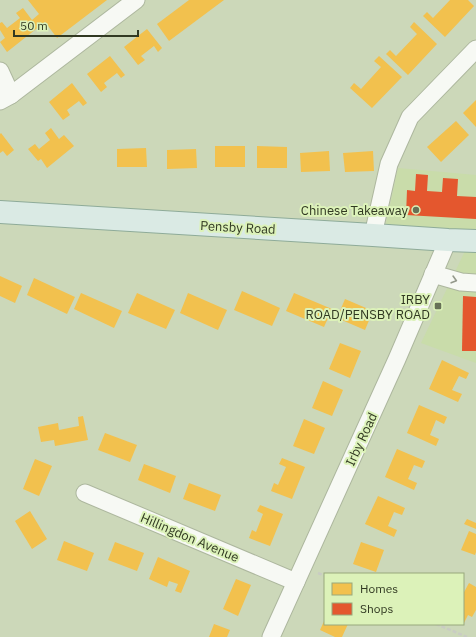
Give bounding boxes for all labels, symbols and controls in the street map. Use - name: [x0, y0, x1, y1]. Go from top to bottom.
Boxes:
- scale bar: [14, 12, 138, 38]
- text: 50 m: [20, 18, 48, 33]
- place label: Chinese Takeaway: [301, 202, 409, 219]
- marker: Chinese Takeaway: [411, 205, 421, 215]
- street label: Pensby Road: [200, 217, 276, 238]
- one-way arrow: [451, 275, 458, 284]
- place label: IRBY ROAD/PENSBY ROAD: [306, 291, 430, 323]
- marker: IRBY ROAD/PENSBY ROAD: [433, 301, 443, 311]
- street label: Irby Road: [342, 410, 381, 469]
- street label: Hillingdon Avenue: [138, 509, 242, 566]
- legend: [324, 573, 464, 625]
- text: Homes: [360, 581, 398, 596]
- text: Shops: [360, 601, 393, 616]

